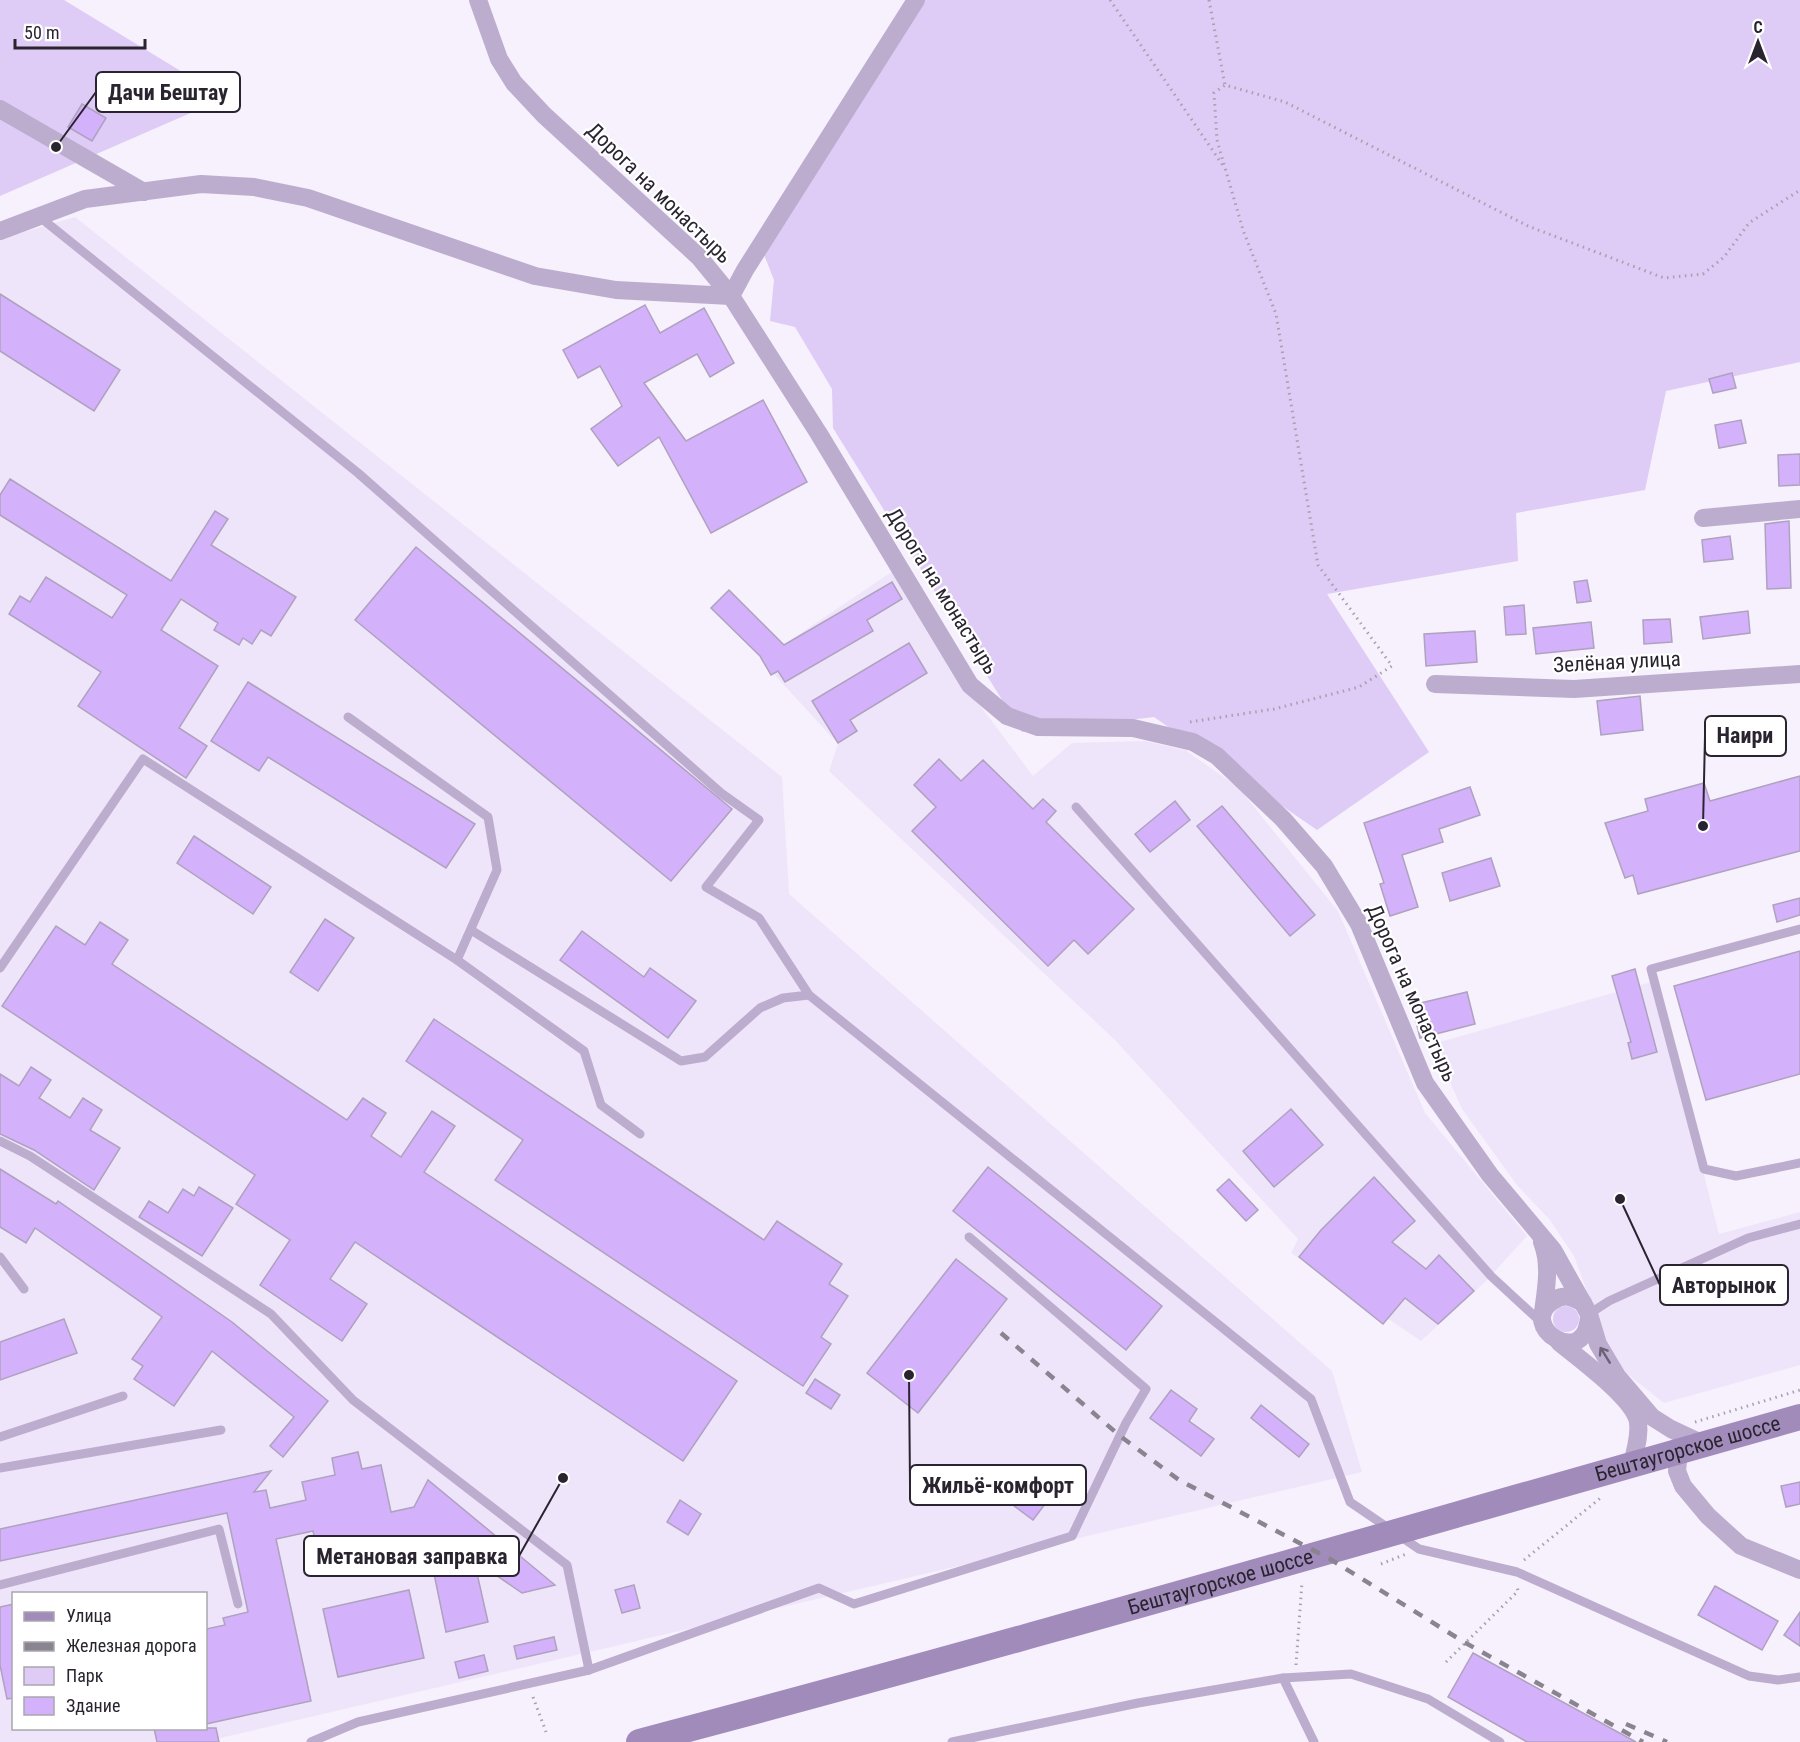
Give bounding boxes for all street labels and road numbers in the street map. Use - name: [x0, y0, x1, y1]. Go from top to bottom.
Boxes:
- street label: Дорога на монастырь: [582, 118, 736, 268]
- street label: Дорога на монастырь: [881, 503, 1003, 679]
- street label: Зелёная улица: [1553, 647, 1681, 677]
- street label: Дорога на монастырь: [1362, 901, 1462, 1085]
- street label: Бештаугорское шоссе: [1592, 1411, 1783, 1487]
- street label: Бештаугорское шоссе: [1125, 1544, 1316, 1620]

